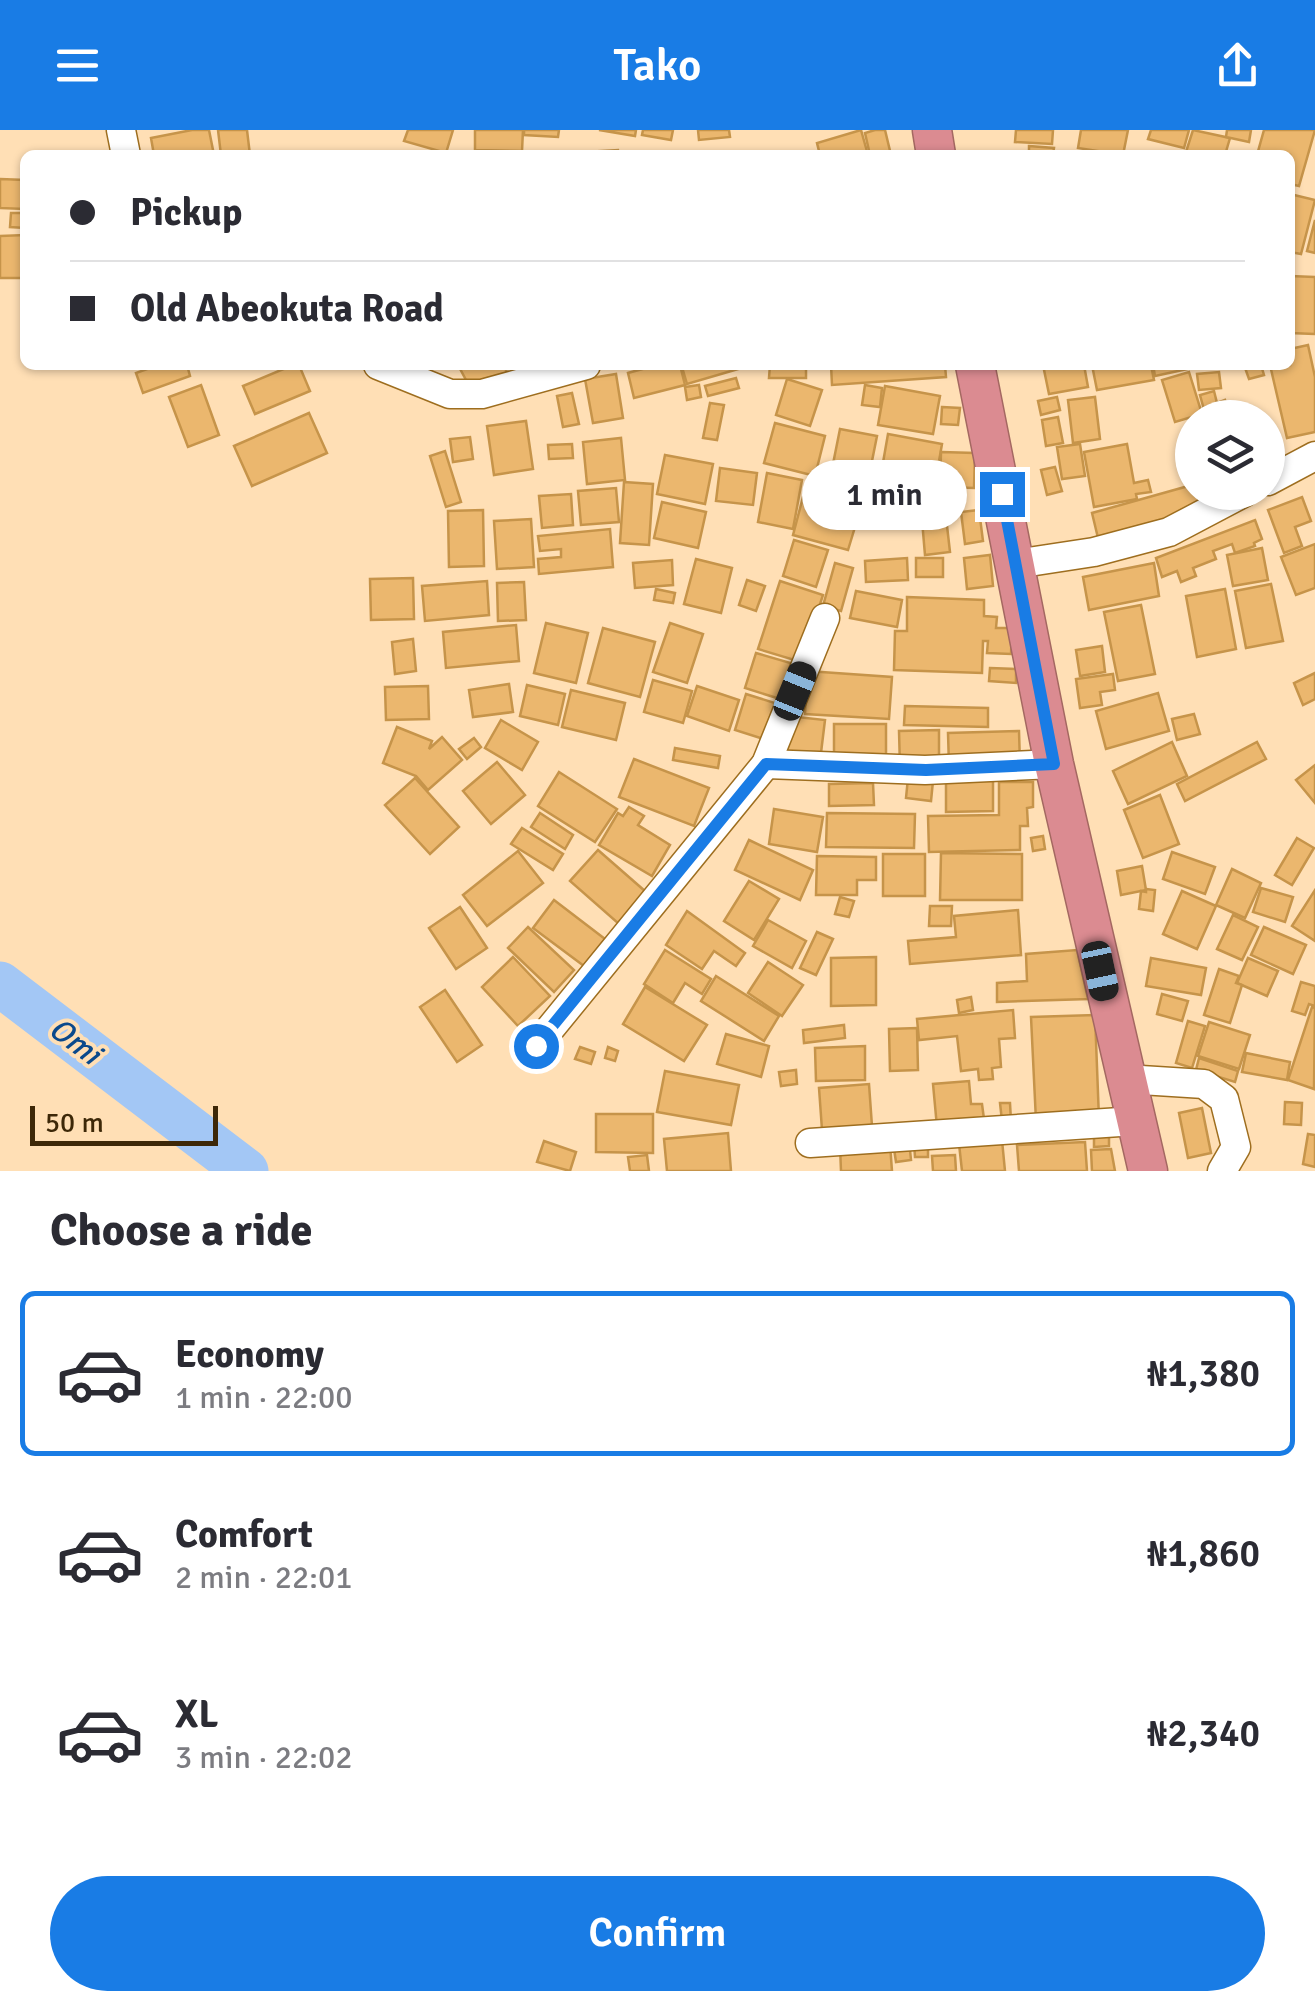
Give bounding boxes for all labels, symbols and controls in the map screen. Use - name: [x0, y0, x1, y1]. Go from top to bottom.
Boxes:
- icon: menu: [50, 38, 105, 93]
- text: Tako: [614, 38, 701, 93]
- icon: share: [1210, 38, 1265, 93]
- text: Pickup: [130, 189, 242, 236]
- text: Old Abeokuta Road: [130, 285, 444, 332]
- map controls: [1175, 400, 1285, 510]
- button: layers: [1175, 400, 1285, 510]
- callout: 1 min: [802, 459, 967, 529]
- route end: [980, 472, 1025, 517]
- text: 1 min: [846, 475, 923, 514]
- car: [770, 658, 820, 724]
- car: [1079, 939, 1121, 1003]
- water label: Omi: [41, 1009, 111, 1075]
- route start: [514, 1024, 559, 1069]
- scale bar: [30, 1101, 218, 1146]
- text: 50 m: [45, 1106, 104, 1140]
- text: Choose a ride: [50, 1203, 313, 1258]
- icon: car: [55, 1329, 145, 1419]
- text: Economy: [175, 1331, 324, 1378]
- text: ₦1,380: [1147, 1350, 1260, 1397]
- text: 1 min · 22:00: [175, 1378, 353, 1417]
- icon: car: [55, 1509, 145, 1599]
- text: Comfort: [175, 1511, 313, 1558]
- text: ₦1,860: [1147, 1530, 1260, 1577]
- text: 2 min · 22:01: [175, 1558, 353, 1597]
- icon: car: [55, 1689, 145, 1779]
- text: XL: [175, 1691, 218, 1738]
- text: ₦2,340: [1147, 1710, 1260, 1757]
- text: 3 min · 22:02: [175, 1738, 353, 1777]
- button: Confirm: [50, 1876, 1265, 1991]

